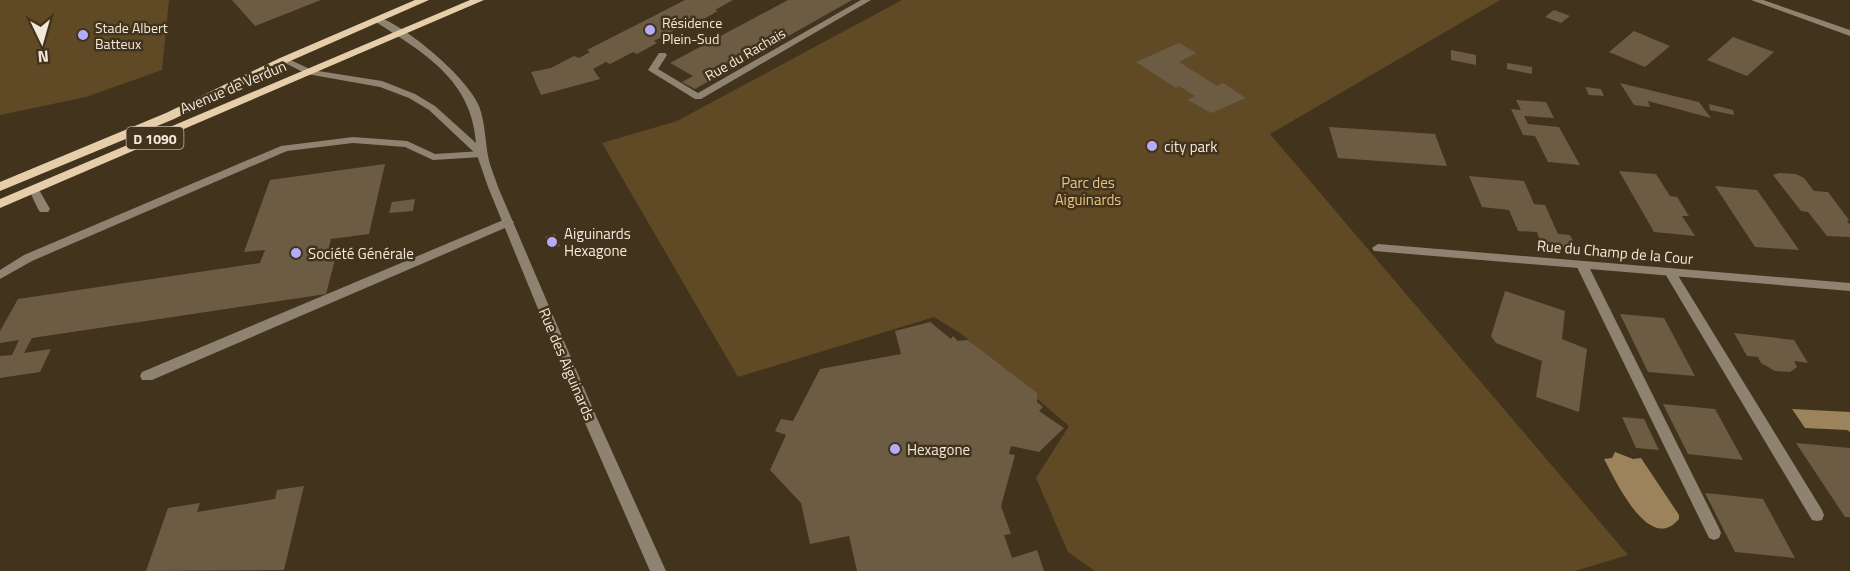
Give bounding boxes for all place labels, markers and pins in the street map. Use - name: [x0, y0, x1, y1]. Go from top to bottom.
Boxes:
- place label: Résidence Plein-Sud: [662, 12, 722, 49]
- place label: Stade Albert Batteux: [95, 17, 168, 54]
- marker: Résidence Plein-Sud: [643, 23, 657, 37]
- marker: Stade Albert Batteux: [76, 28, 90, 42]
- place label: city park: [1164, 135, 1217, 158]
- marker: city park: [1145, 139, 1159, 153]
- place label: Aiguinards Hexagone: [564, 222, 631, 262]
- marker: Aiguinards Hexagone: [545, 235, 559, 249]
- place label: Société Générale: [308, 242, 414, 265]
- marker: Société Générale: [289, 246, 303, 260]
- place label: Hexagone: [907, 438, 970, 461]
- marker: Hexagone: [888, 442, 902, 456]

